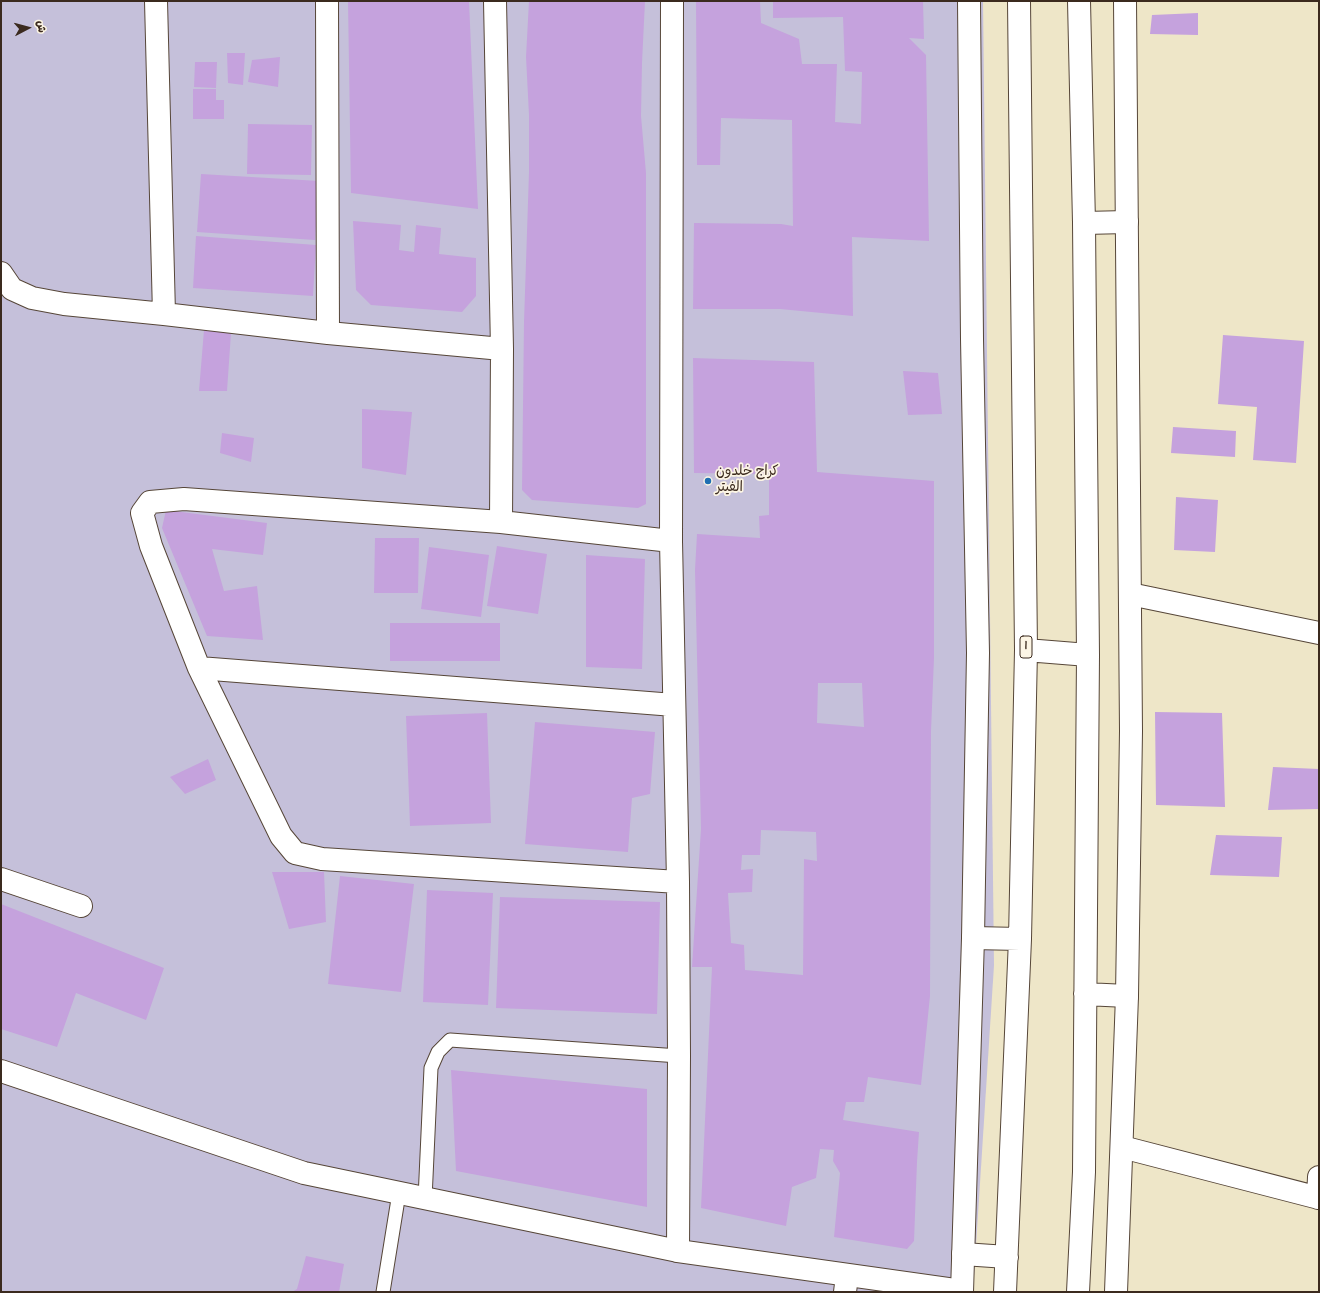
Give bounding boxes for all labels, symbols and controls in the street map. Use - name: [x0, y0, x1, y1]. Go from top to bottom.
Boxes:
- north arrow: [8, 8, 48, 48]
- text: ش: [31, 20, 49, 34]
- place label: كراج خلدون الفيتر: [716, 465, 779, 498]
- marker: كراج خلدون الفيتر: [703, 476, 713, 486]
- road number: 1: [1020, 636, 1032, 658]

